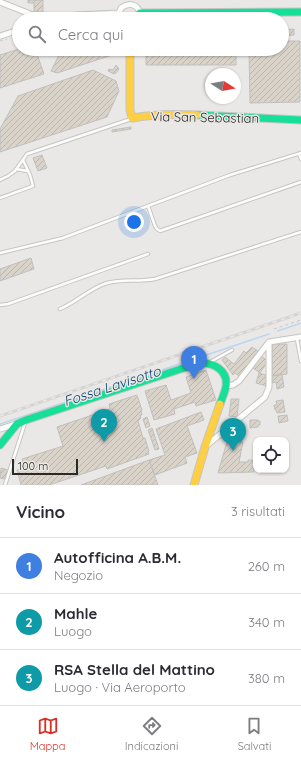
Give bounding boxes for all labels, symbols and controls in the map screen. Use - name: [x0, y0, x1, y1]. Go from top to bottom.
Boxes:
- search box: [12, 12, 289, 56]
- icon: search: [26, 23, 48, 45]
- text: Cerca qui: [58, 25, 124, 44]
- north arrow: [205, 68, 241, 104]
- street label: Via San Sebastian: [151, 108, 259, 126]
- your location: [124, 212, 144, 232]
- pin: 1: [181, 346, 207, 379]
- water label: Fossa Lavisotto: [61, 362, 163, 410]
- pin: 2: [91, 409, 117, 442]
- pin: 3: [220, 418, 246, 451]
- map controls: [253, 437, 289, 473]
- button: locate: [253, 437, 289, 473]
- scale bar: [12, 457, 78, 476]
- text: 100 m: [18, 459, 48, 473]
- text: Vicino: [16, 501, 65, 522]
- text: 3 risultati: [231, 503, 285, 519]
- text: Autofficina A.B.M.: [54, 548, 181, 567]
- text: 1: [26, 558, 32, 574]
- text: 260 m: [248, 558, 285, 574]
- text: Negozio: [54, 567, 103, 583]
- text: Mahle: [54, 604, 97, 623]
- text: 2: [25, 614, 33, 630]
- text: 340 m: [248, 614, 285, 630]
- text: Luogo: [54, 623, 92, 639]
- text: RSA Stella del Mattino: [54, 660, 215, 679]
- text: 3: [26, 670, 32, 686]
- text: 380 m: [248, 670, 285, 686]
- text: Luogo · Via Aeroporto: [54, 679, 186, 695]
- tab: Mappa: [30, 715, 65, 753]
- tab: Indicazioni: [125, 715, 178, 753]
- tab: Salvati: [238, 715, 271, 753]

